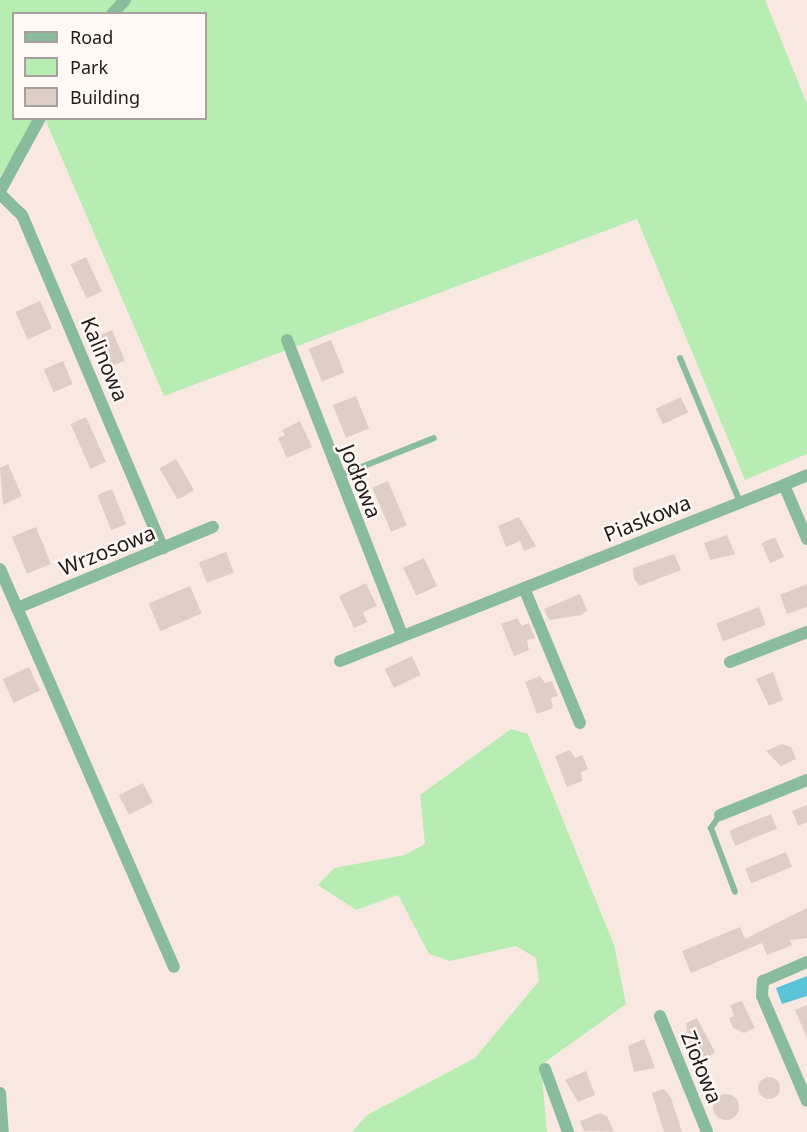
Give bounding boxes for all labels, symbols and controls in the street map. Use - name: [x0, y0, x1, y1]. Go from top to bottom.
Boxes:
- legend: [12, 12, 207, 120]
- text: Road: [70, 25, 113, 49]
- text: Park: [70, 55, 108, 79]
- text: Building: [70, 85, 140, 109]
- street label: Kalinowa: [76, 313, 134, 405]
- street label: Jodłowa: [335, 440, 387, 522]
- street label: Piaskowa: [600, 489, 694, 547]
- street label: Wrzosowa: [55, 519, 159, 581]
- street label: Ziołowa: [676, 1027, 728, 1107]

